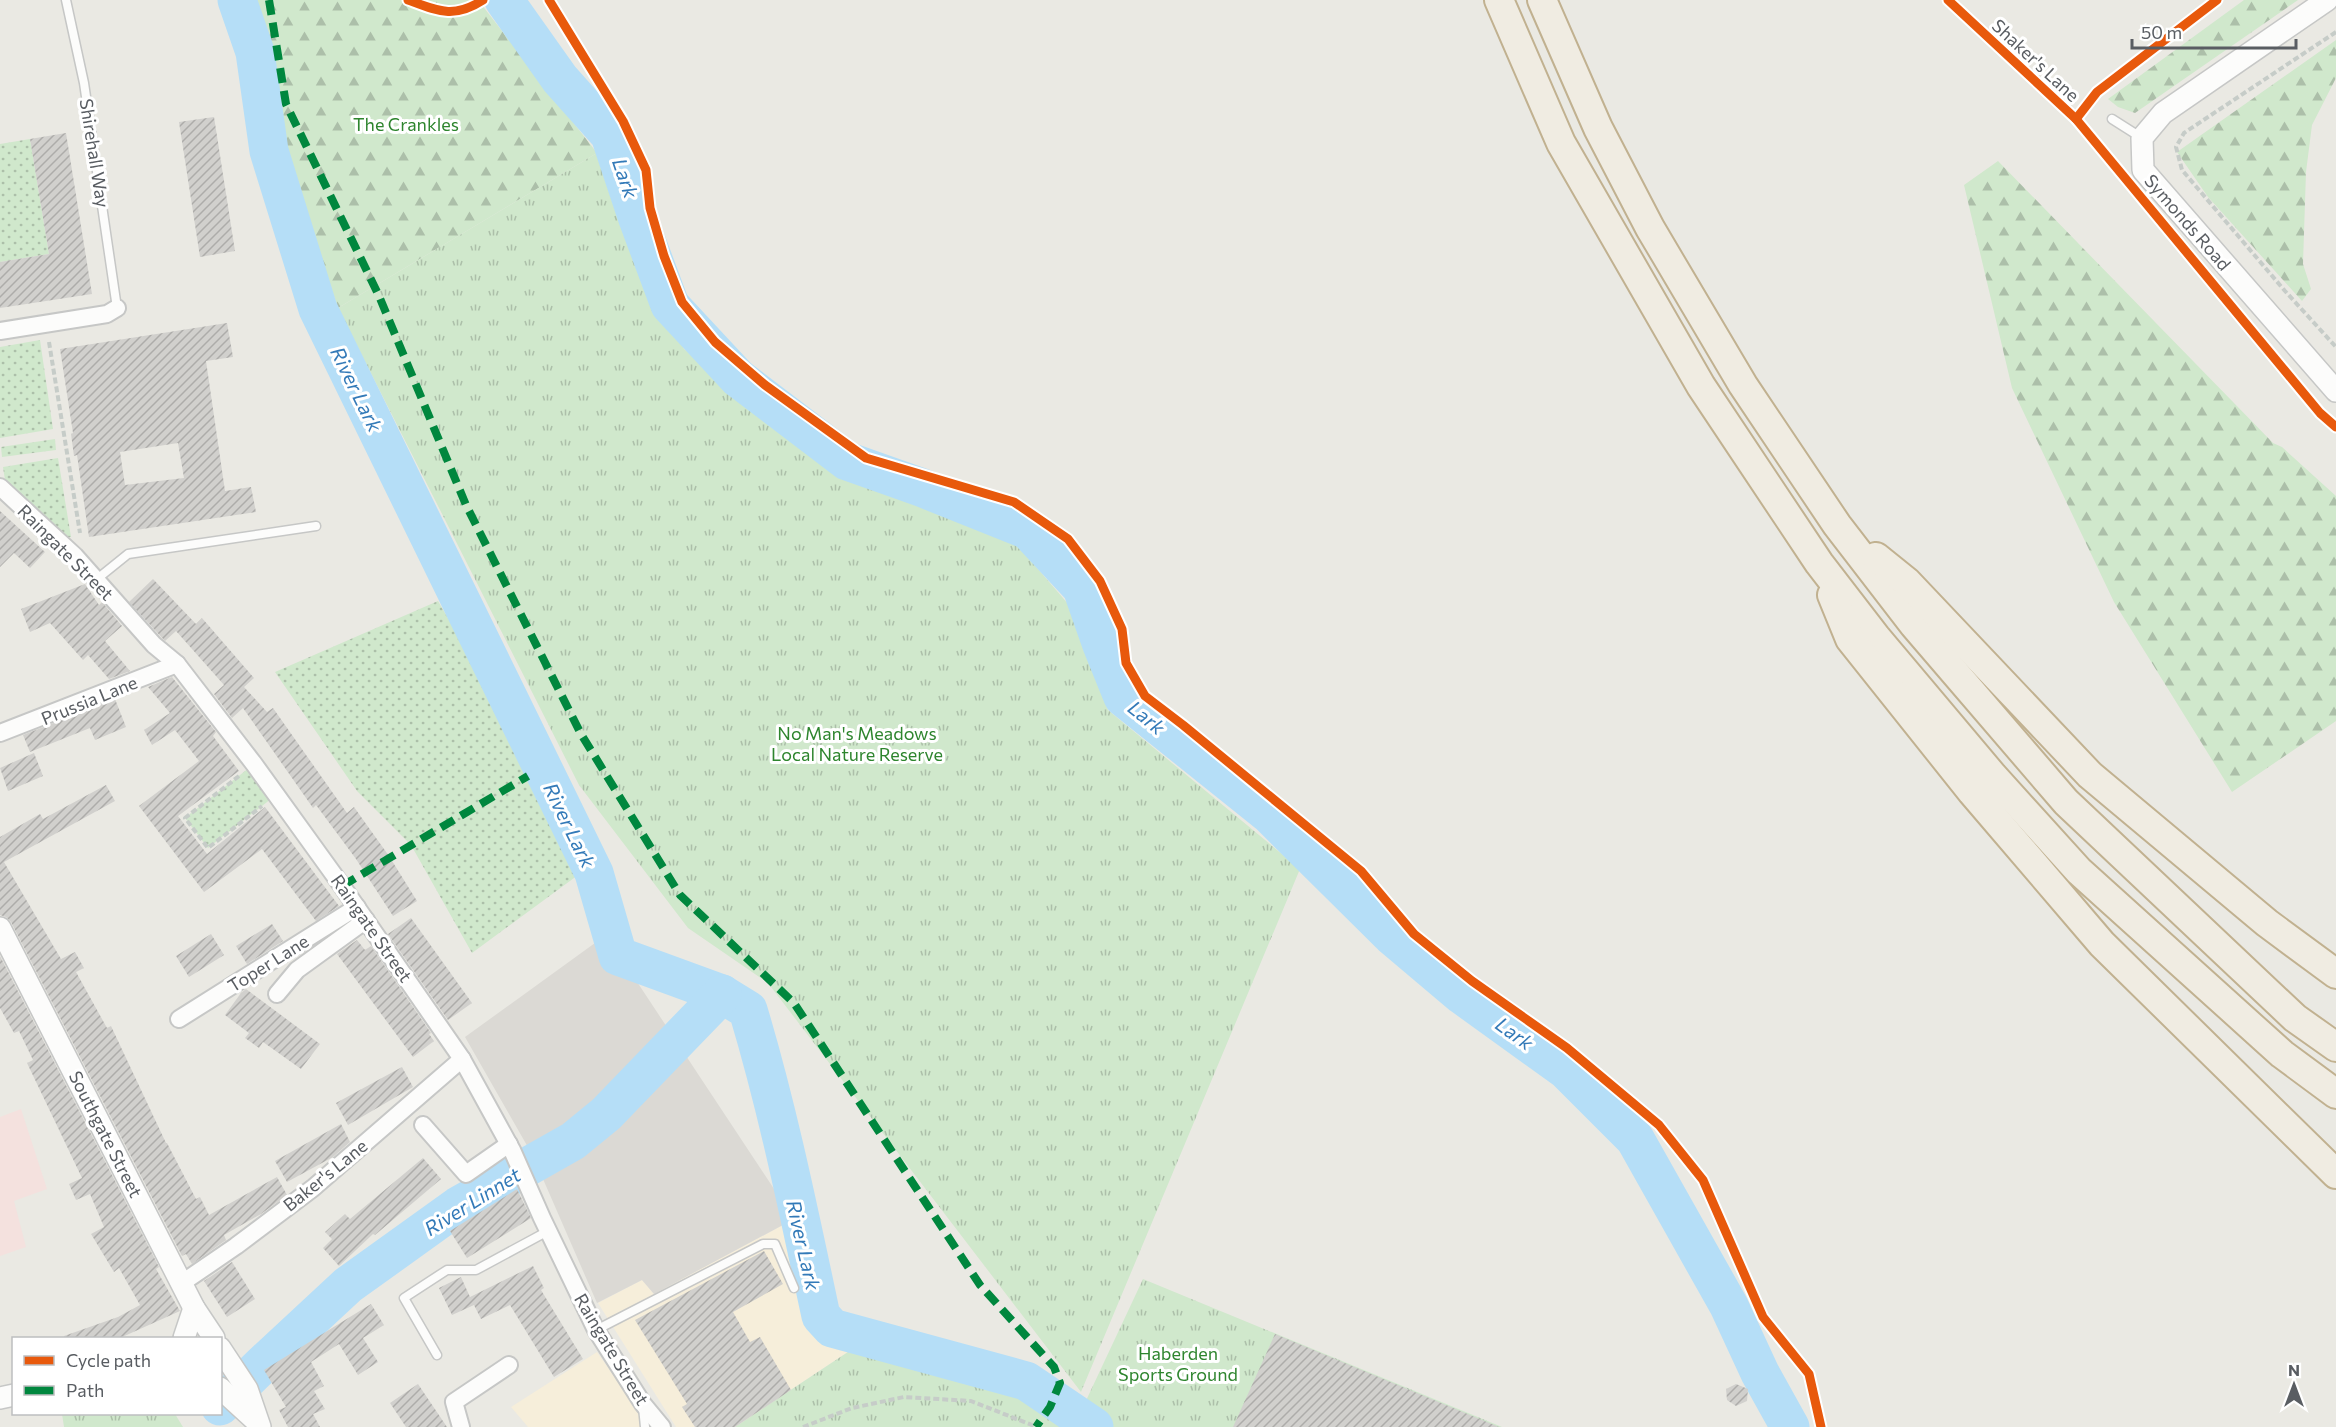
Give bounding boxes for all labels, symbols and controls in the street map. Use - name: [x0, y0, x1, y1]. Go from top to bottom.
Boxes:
- scale bar: [2132, 12, 2296, 50]
- street label: Shaker's Lane: [1988, 14, 2084, 106]
- text: 50 m: [2141, 21, 2182, 43]
- street label: Shirehall Way: [76, 97, 114, 209]
- park label: The Crankles: [353, 113, 459, 135]
- water label: Lark: [608, 155, 644, 202]
- street label: Symonds Road: [2140, 169, 2236, 275]
- water label: River Lark: [326, 343, 388, 437]
- street label: Raingate Street: [14, 500, 118, 604]
- street label: Prussia Lane: [38, 671, 140, 729]
- water label: Lark: [1124, 695, 1171, 740]
- park label: No Man's Meadows Local Nature Reserve: [771, 722, 943, 765]
- water label: River Lark: [539, 779, 601, 873]
- street label: Raingate Street: [327, 870, 417, 986]
- street label: Toper Lane: [223, 930, 313, 996]
- water label: Lark: [1491, 1011, 1539, 1055]
- street label: Southgate Street: [65, 1067, 147, 1201]
- street label: Baker's Lane: [278, 1134, 372, 1216]
- water label: River Linnet: [419, 1161, 525, 1240]
- water label: River Lark: [782, 1198, 826, 1294]
- street label: Raingate Street: [570, 1289, 654, 1409]
- legend: [12, 1337, 222, 1415]
- park label: Haberden Sports Ground: [1118, 1342, 1238, 1385]
- text: Cycle path: [66, 1349, 151, 1371]
- north arrow: [2264, 1355, 2324, 1415]
- text: N: [2288, 1360, 2300, 1379]
- text: Path: [66, 1379, 104, 1401]

